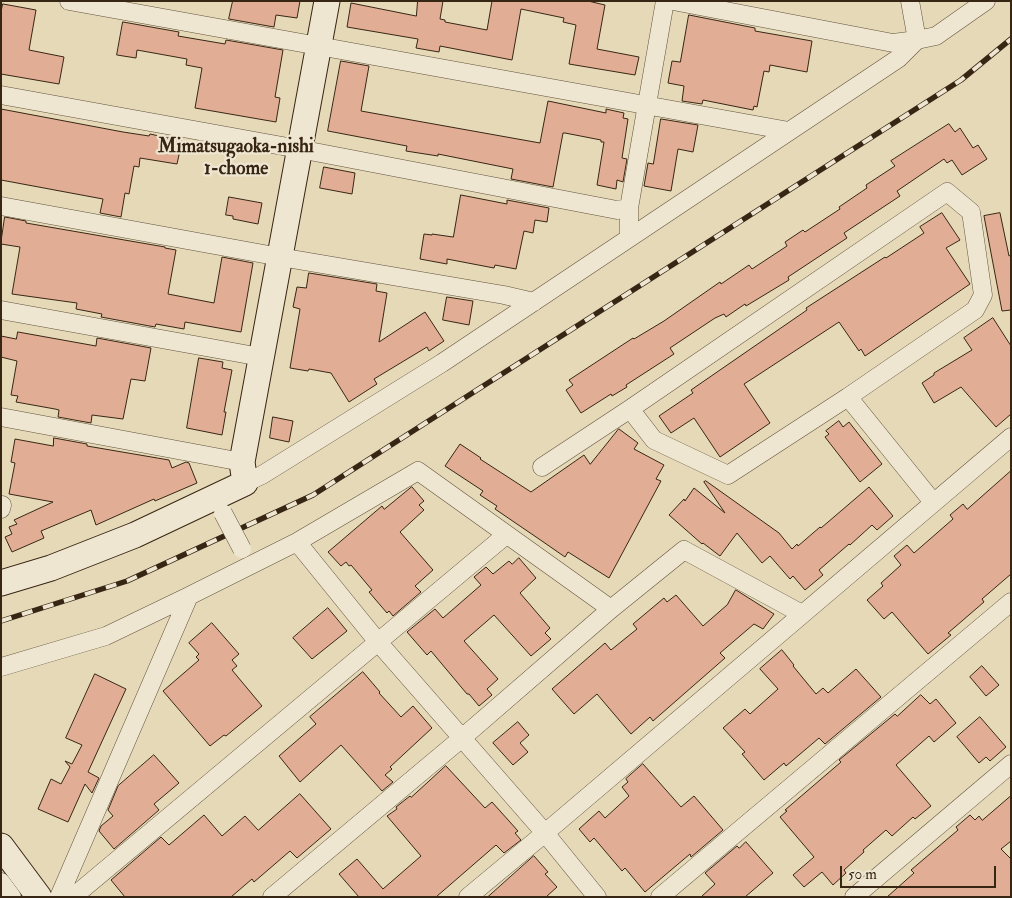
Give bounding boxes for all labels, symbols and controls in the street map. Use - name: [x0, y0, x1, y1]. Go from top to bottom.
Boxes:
- district label: Mimatsugaoka-nishi 1-chome: [158, 137, 314, 181]
- scale bar: [842, 856, 998, 888]
- text: 50 m: [848, 865, 877, 884]

